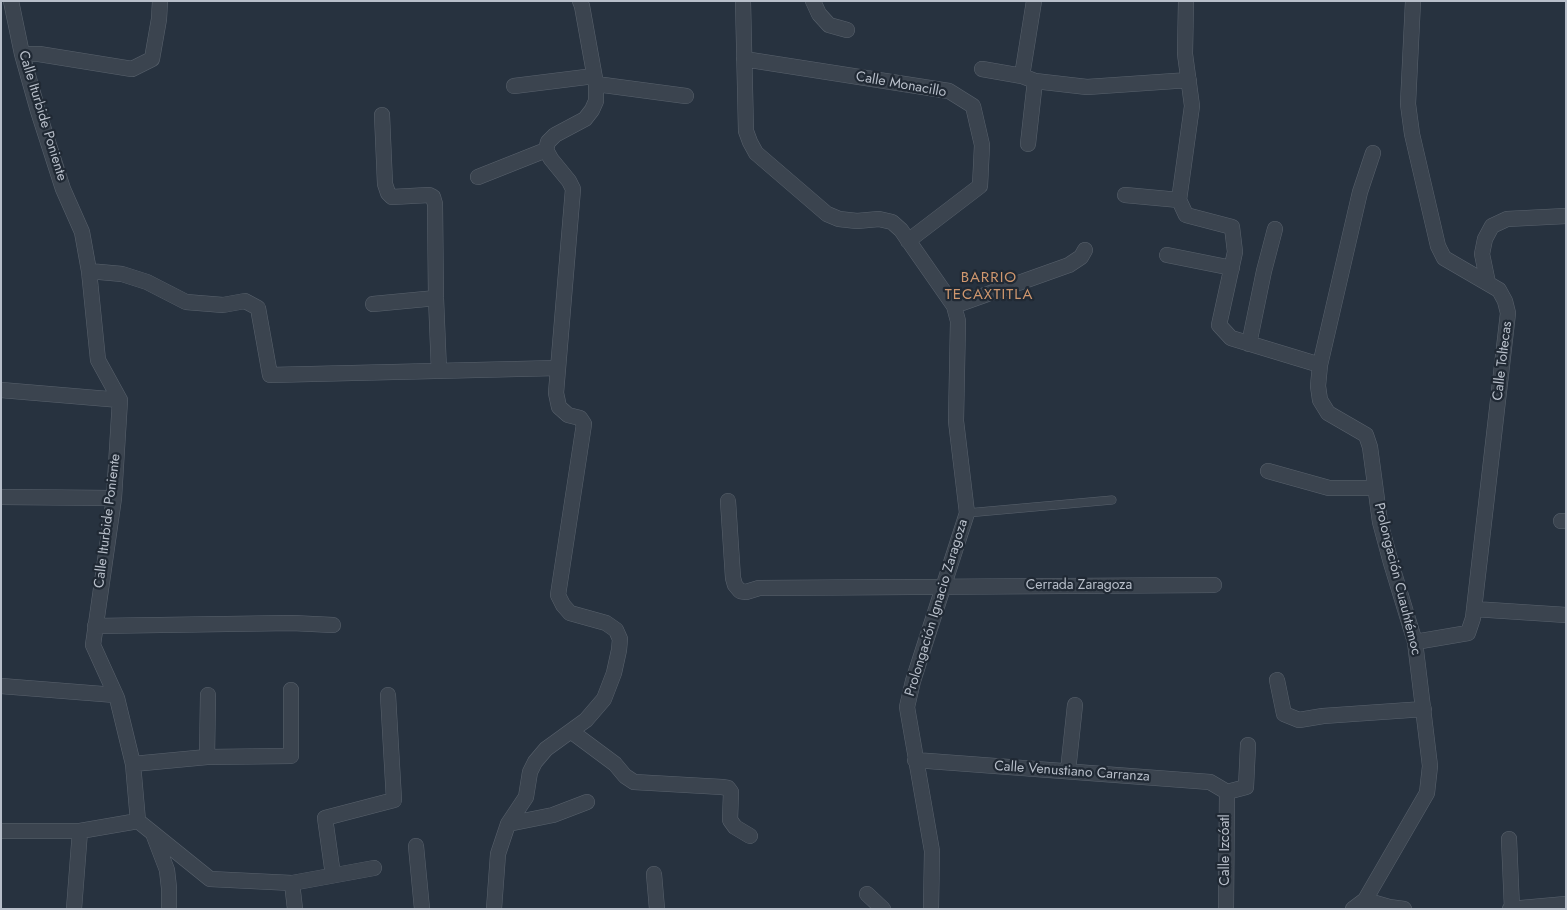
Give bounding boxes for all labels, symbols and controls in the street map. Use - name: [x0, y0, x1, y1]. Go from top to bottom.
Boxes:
- street label: Calle Iturbide Poniente: [14, 49, 70, 183]
- street label: Calle Monacillo: [854, 69, 948, 101]
- district label: BARRIO TECAXTITLA: [943, 269, 1035, 304]
- street label: Calle Toltecas: [1490, 320, 1516, 402]
- street label: Calle Iturbide Poniente: [91, 453, 125, 589]
- street label: Prolongación Cuauhtémoc: [1370, 501, 1424, 657]
- street label: Prolongación Ignacio Zaragoza: [902, 517, 972, 699]
- street label: Cerrada Zaragoza: [1026, 578, 1132, 594]
- street label: Calle Venustiano Carranza: [994, 758, 1150, 786]
- street label: Calle Izcóatl: [1218, 814, 1234, 886]

